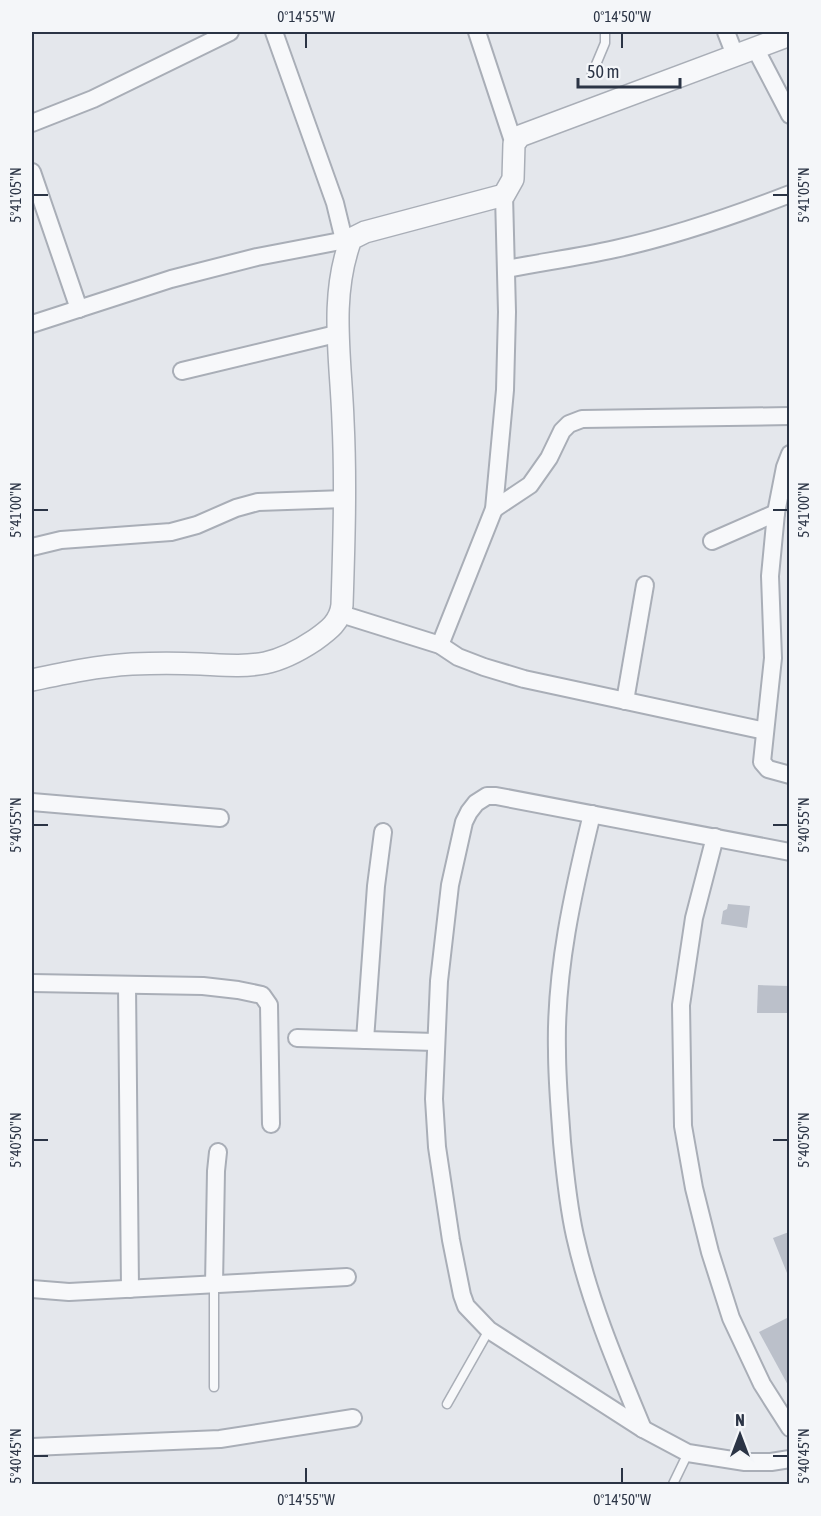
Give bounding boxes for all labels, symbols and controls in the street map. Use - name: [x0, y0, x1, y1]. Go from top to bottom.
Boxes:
- text: 0°14'55"W: [277, 8, 335, 25]
- text: 0°14'50"W: [593, 8, 651, 25]
- scale bar: [578, 51, 680, 89]
- text: 50 m: [587, 61, 619, 82]
- text: 5°41'05"N: [7, 167, 24, 223]
- text: 5°41'05"N: [795, 167, 812, 223]
- text: 5°41'00"N: [7, 482, 24, 538]
- text: 5°41'00"N: [795, 482, 812, 538]
- text: 5°40'55"N: [7, 797, 24, 853]
- text: 5°40'55"N: [795, 797, 812, 853]
- text: 5°40'50"N: [7, 1112, 24, 1168]
- text: 5°40'50"N: [795, 1112, 812, 1168]
- north arrow: [710, 1405, 770, 1465]
- text: N: [735, 1411, 745, 1429]
- text: 5°40'45"N: [7, 1428, 24, 1484]
- text: 5°40'45"N: [795, 1428, 812, 1484]
- text: 0°14'55"W: [277, 1491, 335, 1508]
- text: 0°14'50"W: [593, 1491, 651, 1508]

